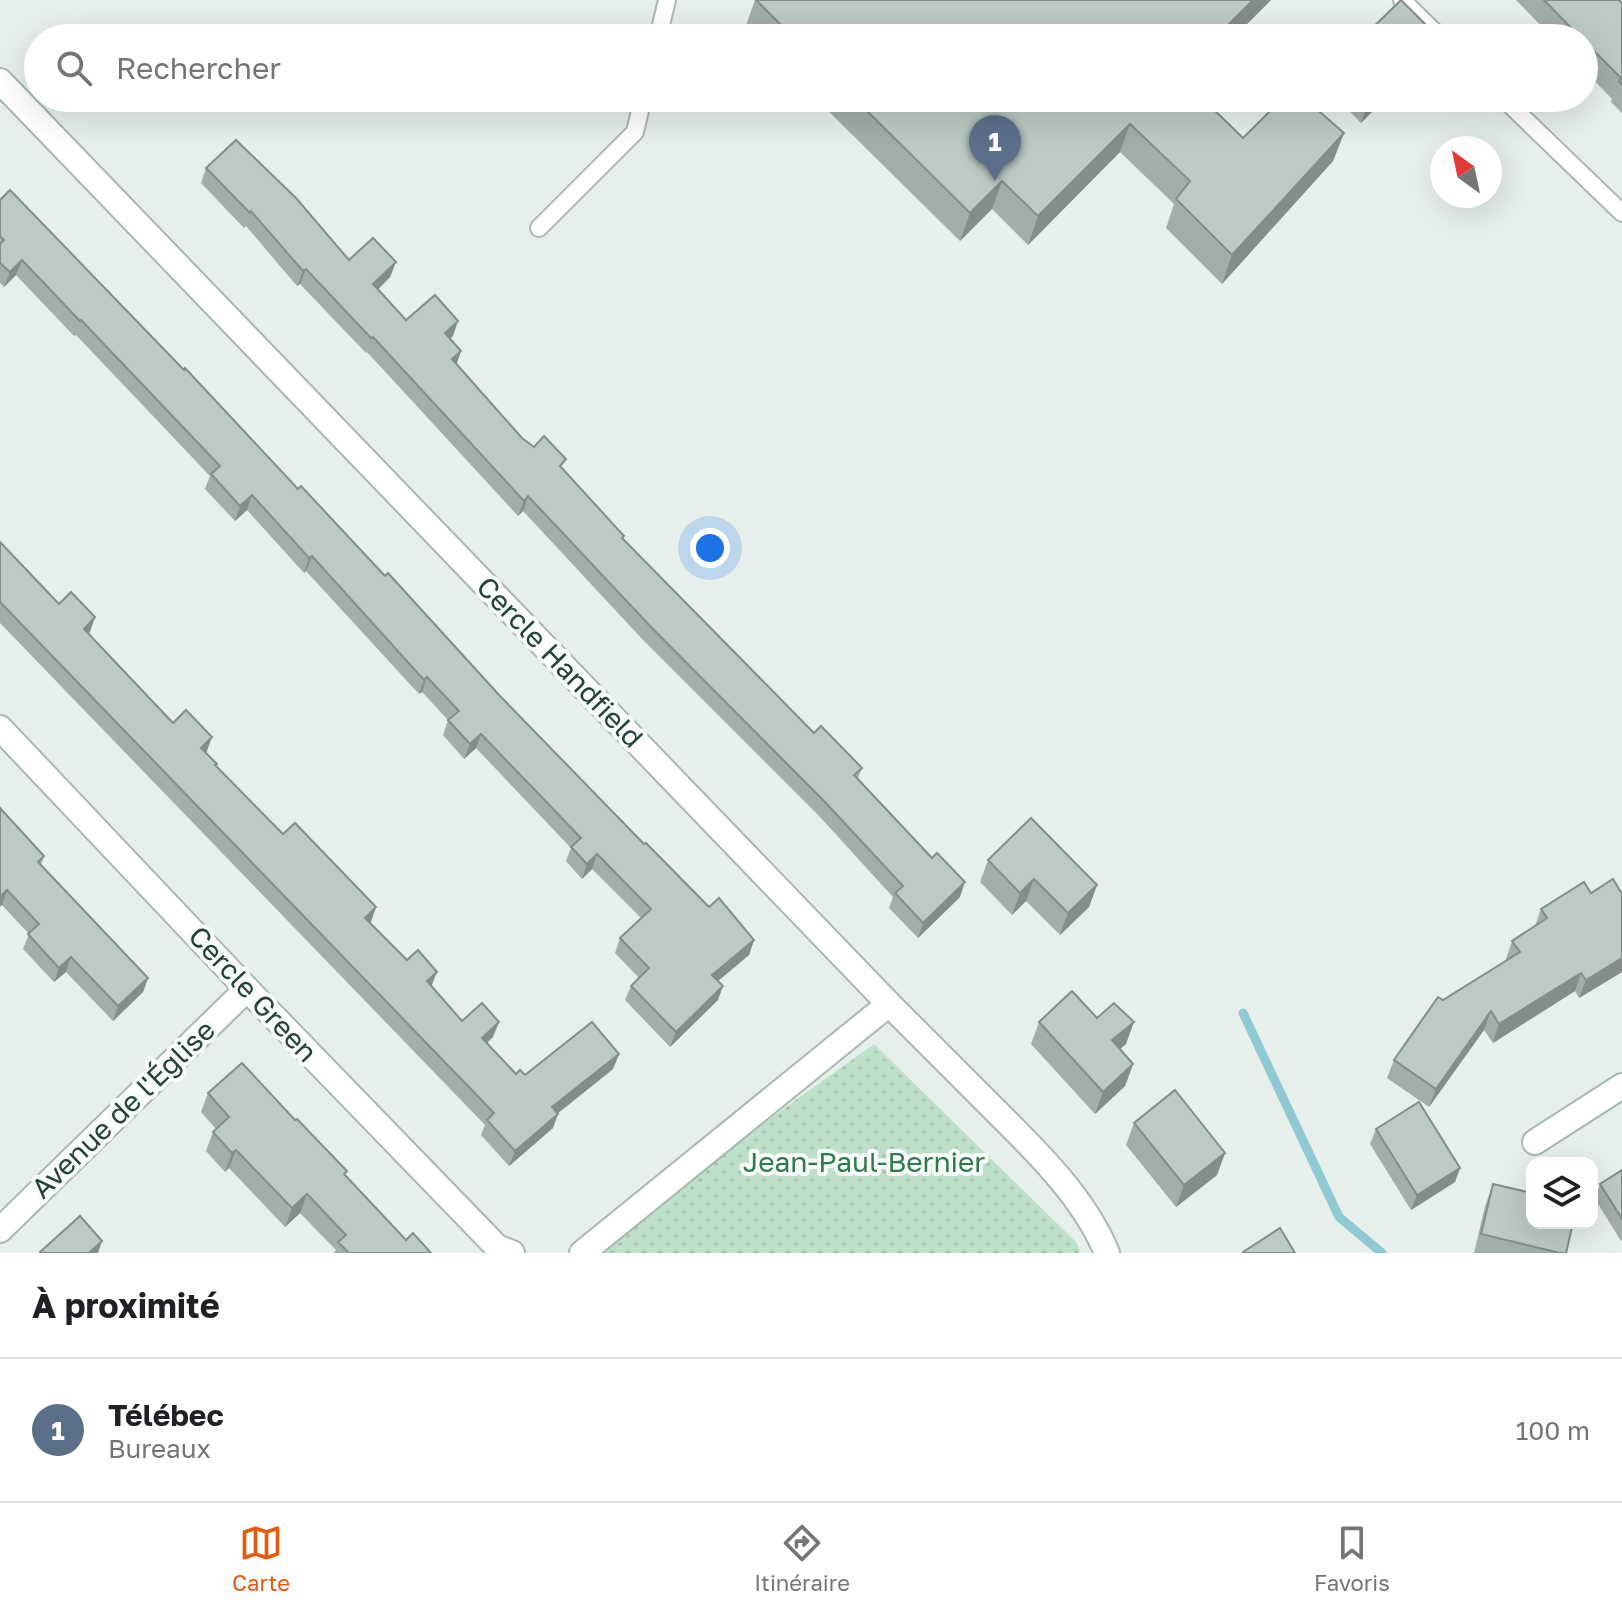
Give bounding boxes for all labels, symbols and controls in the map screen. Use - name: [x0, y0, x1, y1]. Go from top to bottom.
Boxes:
- search box: [24, 24, 1598, 112]
- icon: search: [52, 46, 96, 90]
- text: Rechercher: [116, 50, 281, 86]
- pin: 1: [969, 115, 1021, 181]
- north arrow: [1430, 136, 1502, 208]
- your location: [690, 528, 730, 568]
- street label: Cercle Handfield: [471, 569, 650, 754]
- street label: Cercle Green: [182, 919, 324, 1068]
- street label: Avenue de l'Église: [24, 1013, 221, 1205]
- park label: Jean-Paul-Bernier: [743, 1145, 985, 1178]
- map controls: [1526, 1157, 1598, 1229]
- button: layers: [1526, 1157, 1598, 1229]
- text: À proximité: [32, 1285, 220, 1325]
- text: Télébec: [108, 1397, 224, 1433]
- text: 1: [51, 1415, 65, 1446]
- text: 100 m: [1516, 1415, 1590, 1446]
- text: Bureaux: [108, 1433, 211, 1464]
- tab: Carte: [232, 1521, 290, 1596]
- tab: Itinéraire: [754, 1521, 850, 1596]
- tab: Favoris: [1314, 1521, 1390, 1596]

